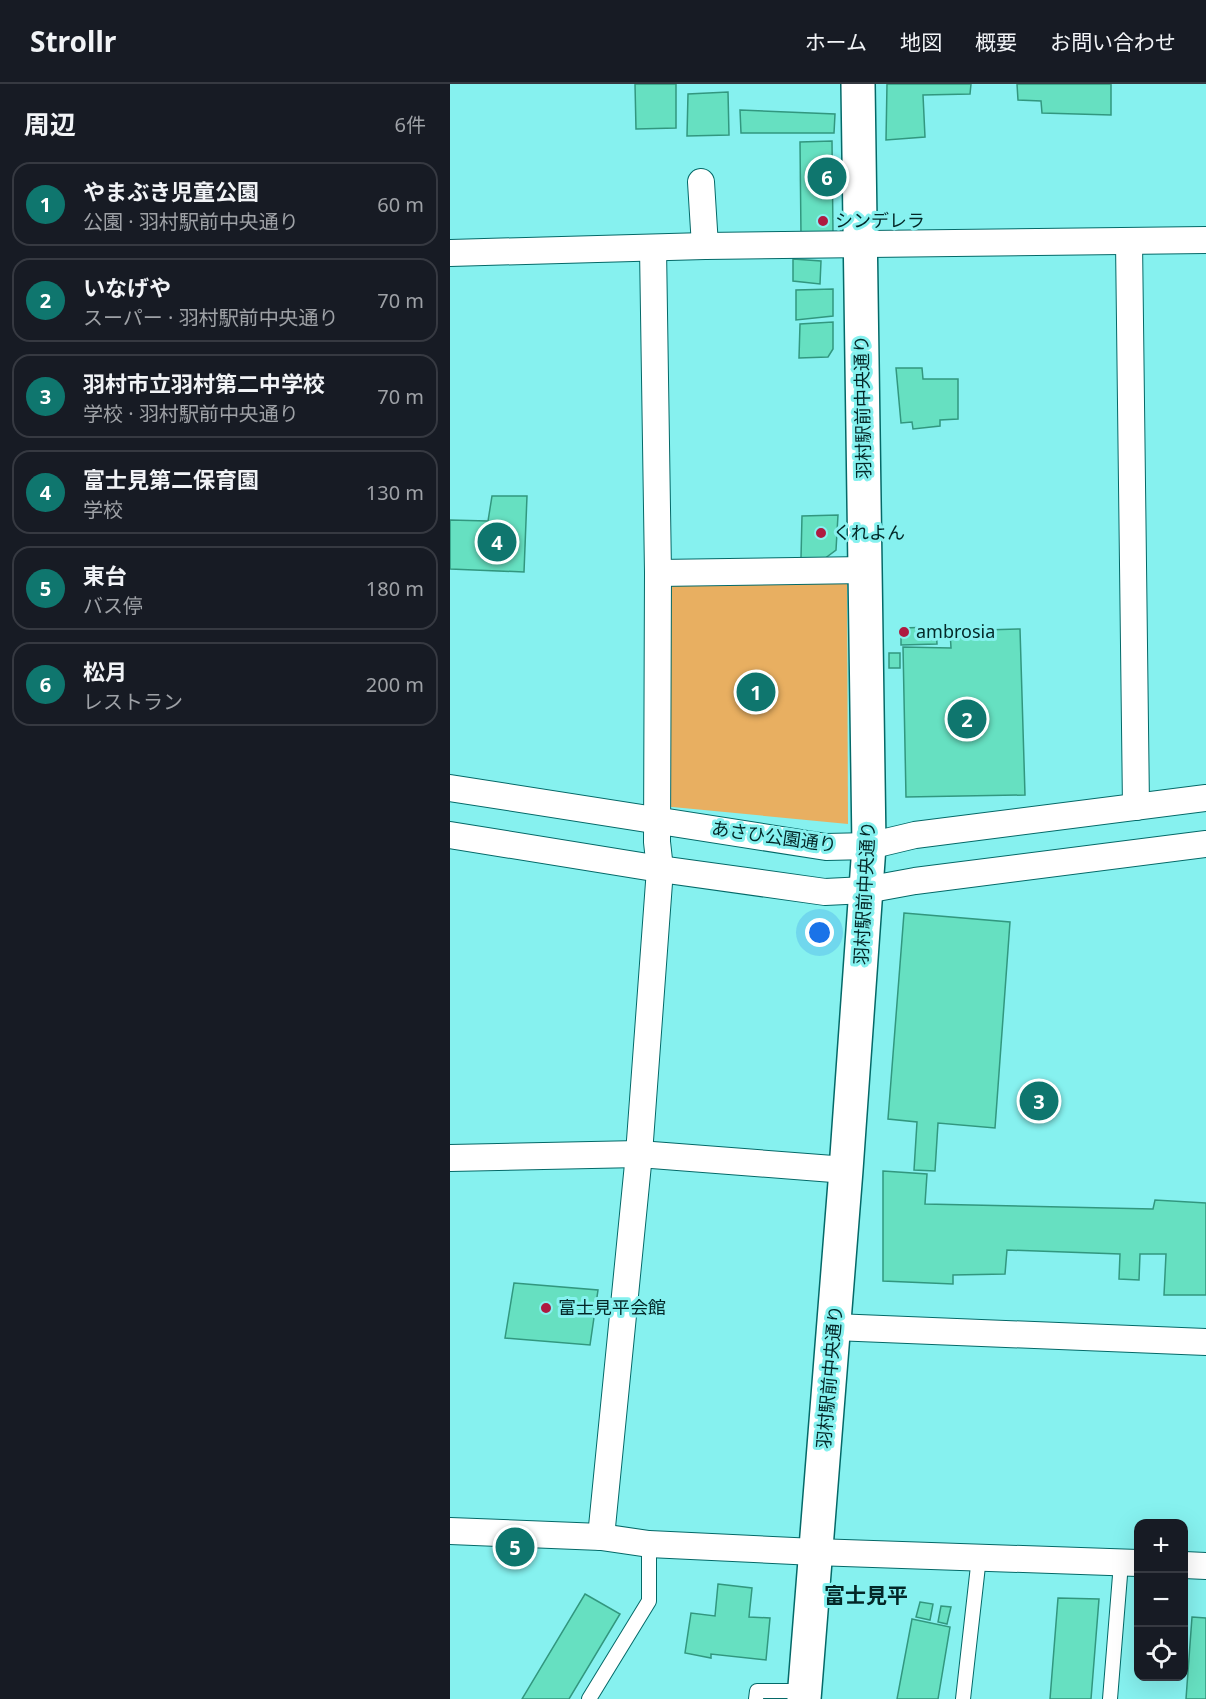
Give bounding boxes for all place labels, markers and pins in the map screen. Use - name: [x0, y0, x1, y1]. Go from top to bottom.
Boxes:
- pin: 6: [808, 154, 847, 200]
- place label: シンデレラ: [835, 208, 925, 232]
- marker: シンデレラ: [816, 214, 830, 228]
- pin: 4: [478, 520, 516, 564]
- place label: くれよん: [833, 520, 905, 544]
- marker: くれよん: [814, 526, 828, 540]
- place label: ambrosia: [916, 619, 995, 643]
- marker: ambrosia: [897, 625, 911, 639]
- pin: 1: [736, 670, 776, 714]
- pin: 2: [948, 696, 986, 742]
- pin: 3: [1020, 1078, 1058, 1124]
- place label: 富士見平会館: [558, 1295, 666, 1319]
- marker: 富士見平会館: [539, 1301, 553, 1315]
- pin: 5: [496, 1524, 534, 1570]

